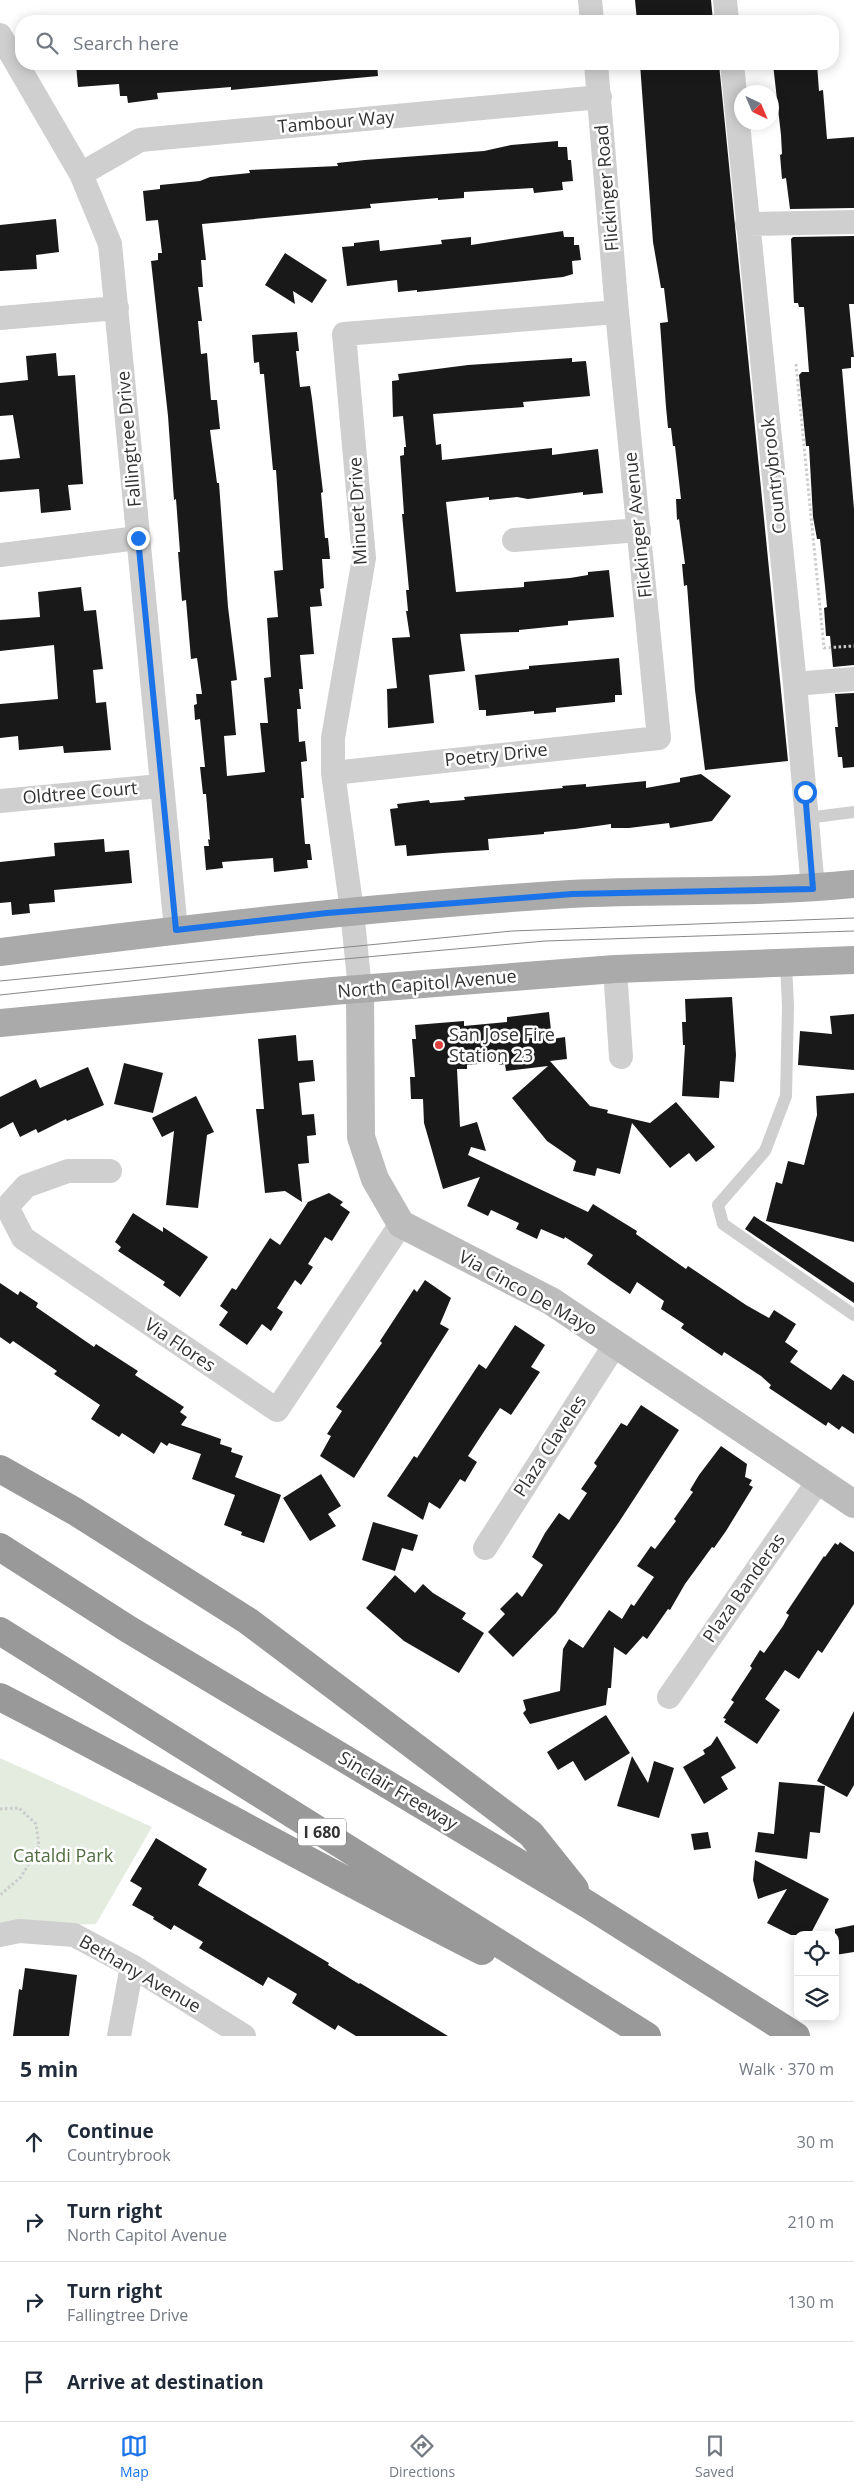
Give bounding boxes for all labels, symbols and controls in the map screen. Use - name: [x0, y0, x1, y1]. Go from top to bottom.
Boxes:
- search box: [15, 15, 839, 70]
- icon: search: [33, 29, 61, 57]
- text: Search here: [73, 30, 179, 56]
- north arrow: [734, 85, 779, 130]
- street label: Tambour Way: [277, 104, 396, 138]
- street label: Flickinger Road: [589, 124, 623, 252]
- street label: Fallingtree Drive: [110, 370, 146, 508]
- street label: Countrybrook: [755, 416, 791, 535]
- street label: Flickinger Avenue: [617, 451, 657, 599]
- street label: Minuet Drive: [342, 456, 372, 566]
- route end: [127, 527, 150, 550]
- street label: Poetry Drive: [443, 737, 549, 771]
- street label: Oldtree Court: [21, 775, 138, 809]
- route start: [794, 781, 817, 804]
- street label: North Capitol Avenue: [336, 963, 518, 1003]
- place label: San Jose Fire Station 23: [449, 1022, 555, 1067]
- marker: San Jose Fire Station 23: [433, 1039, 445, 1051]
- street label: Via Cinco De Mayo: [455, 1244, 602, 1340]
- street label: Via Flores: [140, 1312, 221, 1377]
- street label: Plaza Claveles: [507, 1390, 591, 1501]
- street label: Plaza Banderas: [697, 1528, 790, 1647]
- street label: Sinclair Freeway: [334, 1745, 463, 1836]
- road number: I 680: [298, 1818, 346, 1845]
- park label: Cataldi Park: [13, 1843, 114, 1867]
- street label: Bethany Avenue: [75, 1929, 206, 2018]
- map controls: [794, 1931, 839, 2021]
- button: locate: [794, 1931, 839, 1976]
- button: layers: [794, 1976, 839, 2021]
- text: 5 min: [20, 2055, 78, 2083]
- text: Walk · 370 m: [739, 2058, 834, 2080]
- text: Continue: [67, 2118, 154, 2144]
- icon: ahead: [20, 2128, 48, 2156]
- text: 30 m: [797, 2131, 834, 2153]
- text: Countrybrook: [67, 2144, 171, 2166]
- text: Turn right: [67, 2198, 162, 2224]
- icon: right: [20, 2208, 48, 2236]
- text: 210 m: [788, 2211, 834, 2233]
- text: North Capitol Avenue: [67, 2224, 227, 2246]
- text: Turn right: [67, 2278, 162, 2304]
- icon: right: [20, 2288, 48, 2316]
- text: 130 m: [788, 2291, 834, 2313]
- text: Fallingtree Drive: [67, 2304, 188, 2326]
- icon: arrive: [20, 2368, 48, 2396]
- text: Arrive at destination: [67, 2369, 264, 2395]
- tab: Map: [120, 2432, 149, 2481]
- tab: Directions: [389, 2432, 455, 2481]
- tab: Saved: [695, 2432, 734, 2481]

